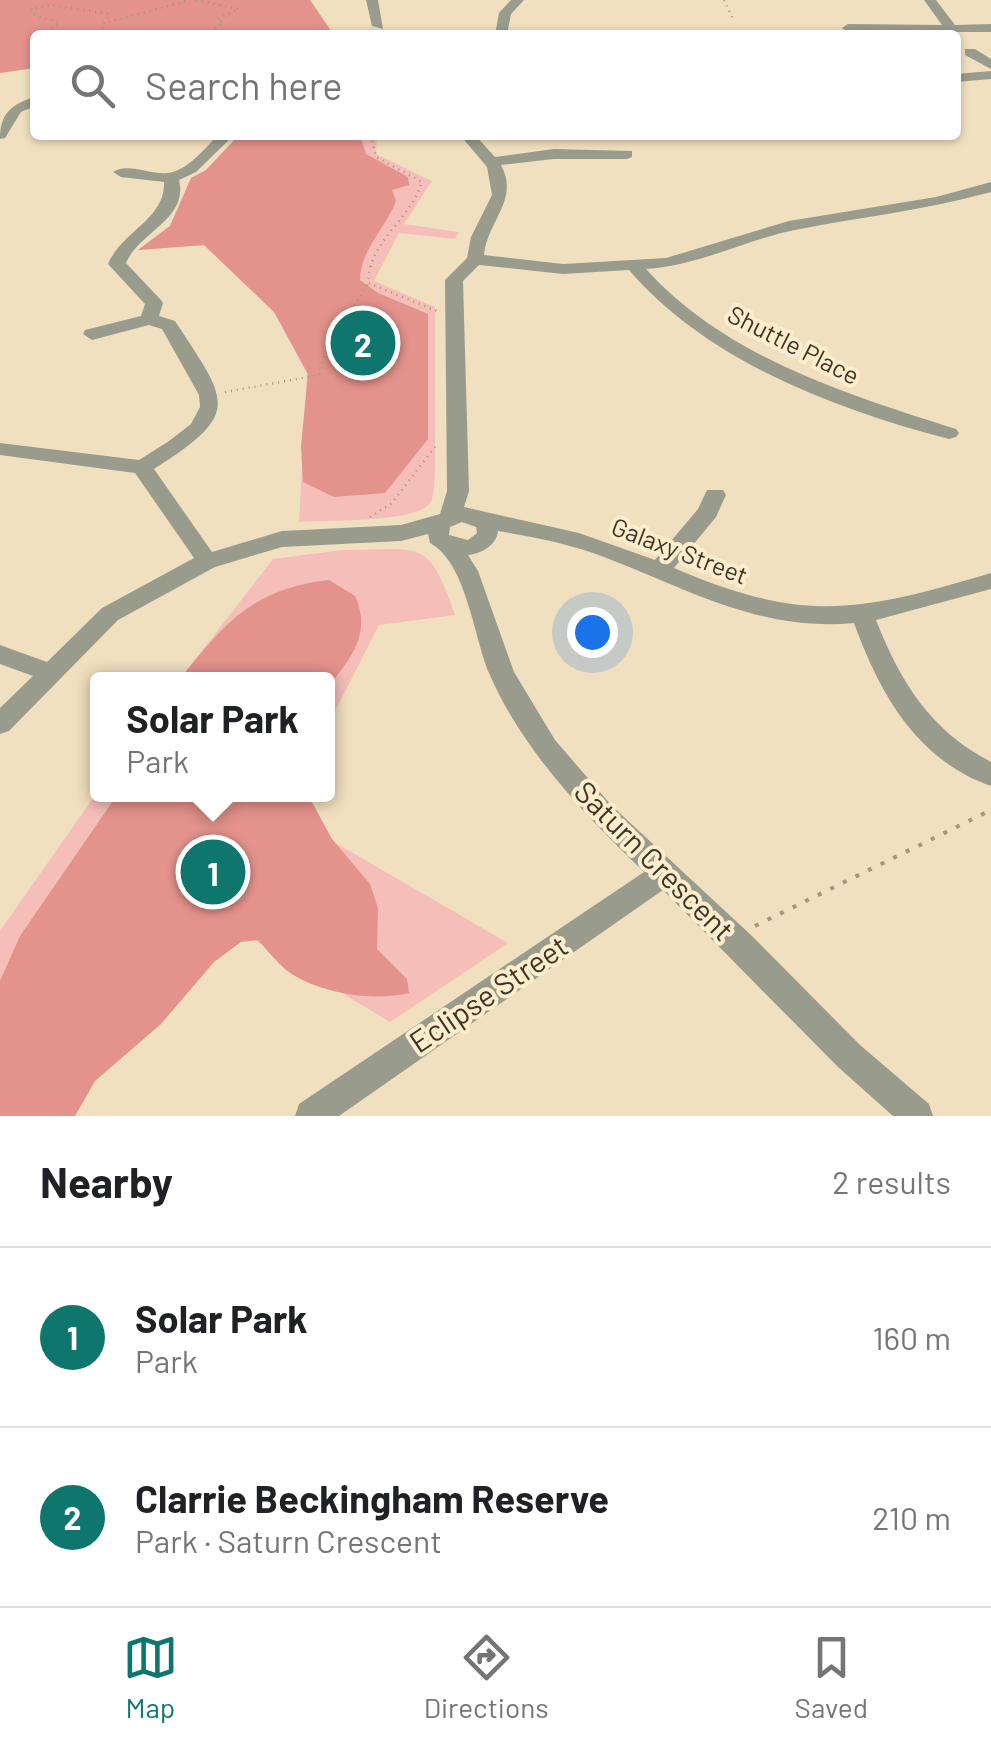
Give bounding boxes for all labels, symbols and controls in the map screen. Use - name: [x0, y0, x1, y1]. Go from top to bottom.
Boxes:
- search box: [30, 30, 961, 140]
- icon: search: [65, 58, 120, 113]
- text: Search here: [145, 62, 343, 108]
- street label: Shuttle Place: [723, 298, 865, 390]
- pin: 2: [330, 306, 396, 380]
- street label: Galaxy Street: [608, 510, 752, 590]
- your location: [567, 607, 618, 658]
- popup: [90, 672, 335, 802]
- text: Solar Park: [126, 695, 299, 741]
- text: Park: [126, 741, 189, 779]
- street label: Saturn Crescent: [568, 773, 742, 947]
- pin: 1: [180, 834, 246, 910]
- street label: Eclipse Street: [402, 927, 574, 1059]
- text: Nearby: [40, 1156, 173, 1206]
- text: 2 results: [832, 1162, 951, 1200]
- text: Solar Park: [135, 1295, 308, 1341]
- text: 1: [67, 1318, 78, 1356]
- text: 160 m: [872, 1318, 951, 1356]
- text: Park: [135, 1341, 198, 1379]
- text: Clarrie Beckingham Reserve: [135, 1475, 609, 1521]
- text: 2: [64, 1498, 81, 1536]
- text: 210 m: [872, 1498, 951, 1536]
- text: Park · Saturn Crescent: [135, 1521, 442, 1559]
- tab: Map: [123, 1630, 178, 1724]
- tab: Directions: [424, 1630, 549, 1724]
- tab: Saved: [795, 1630, 868, 1724]

